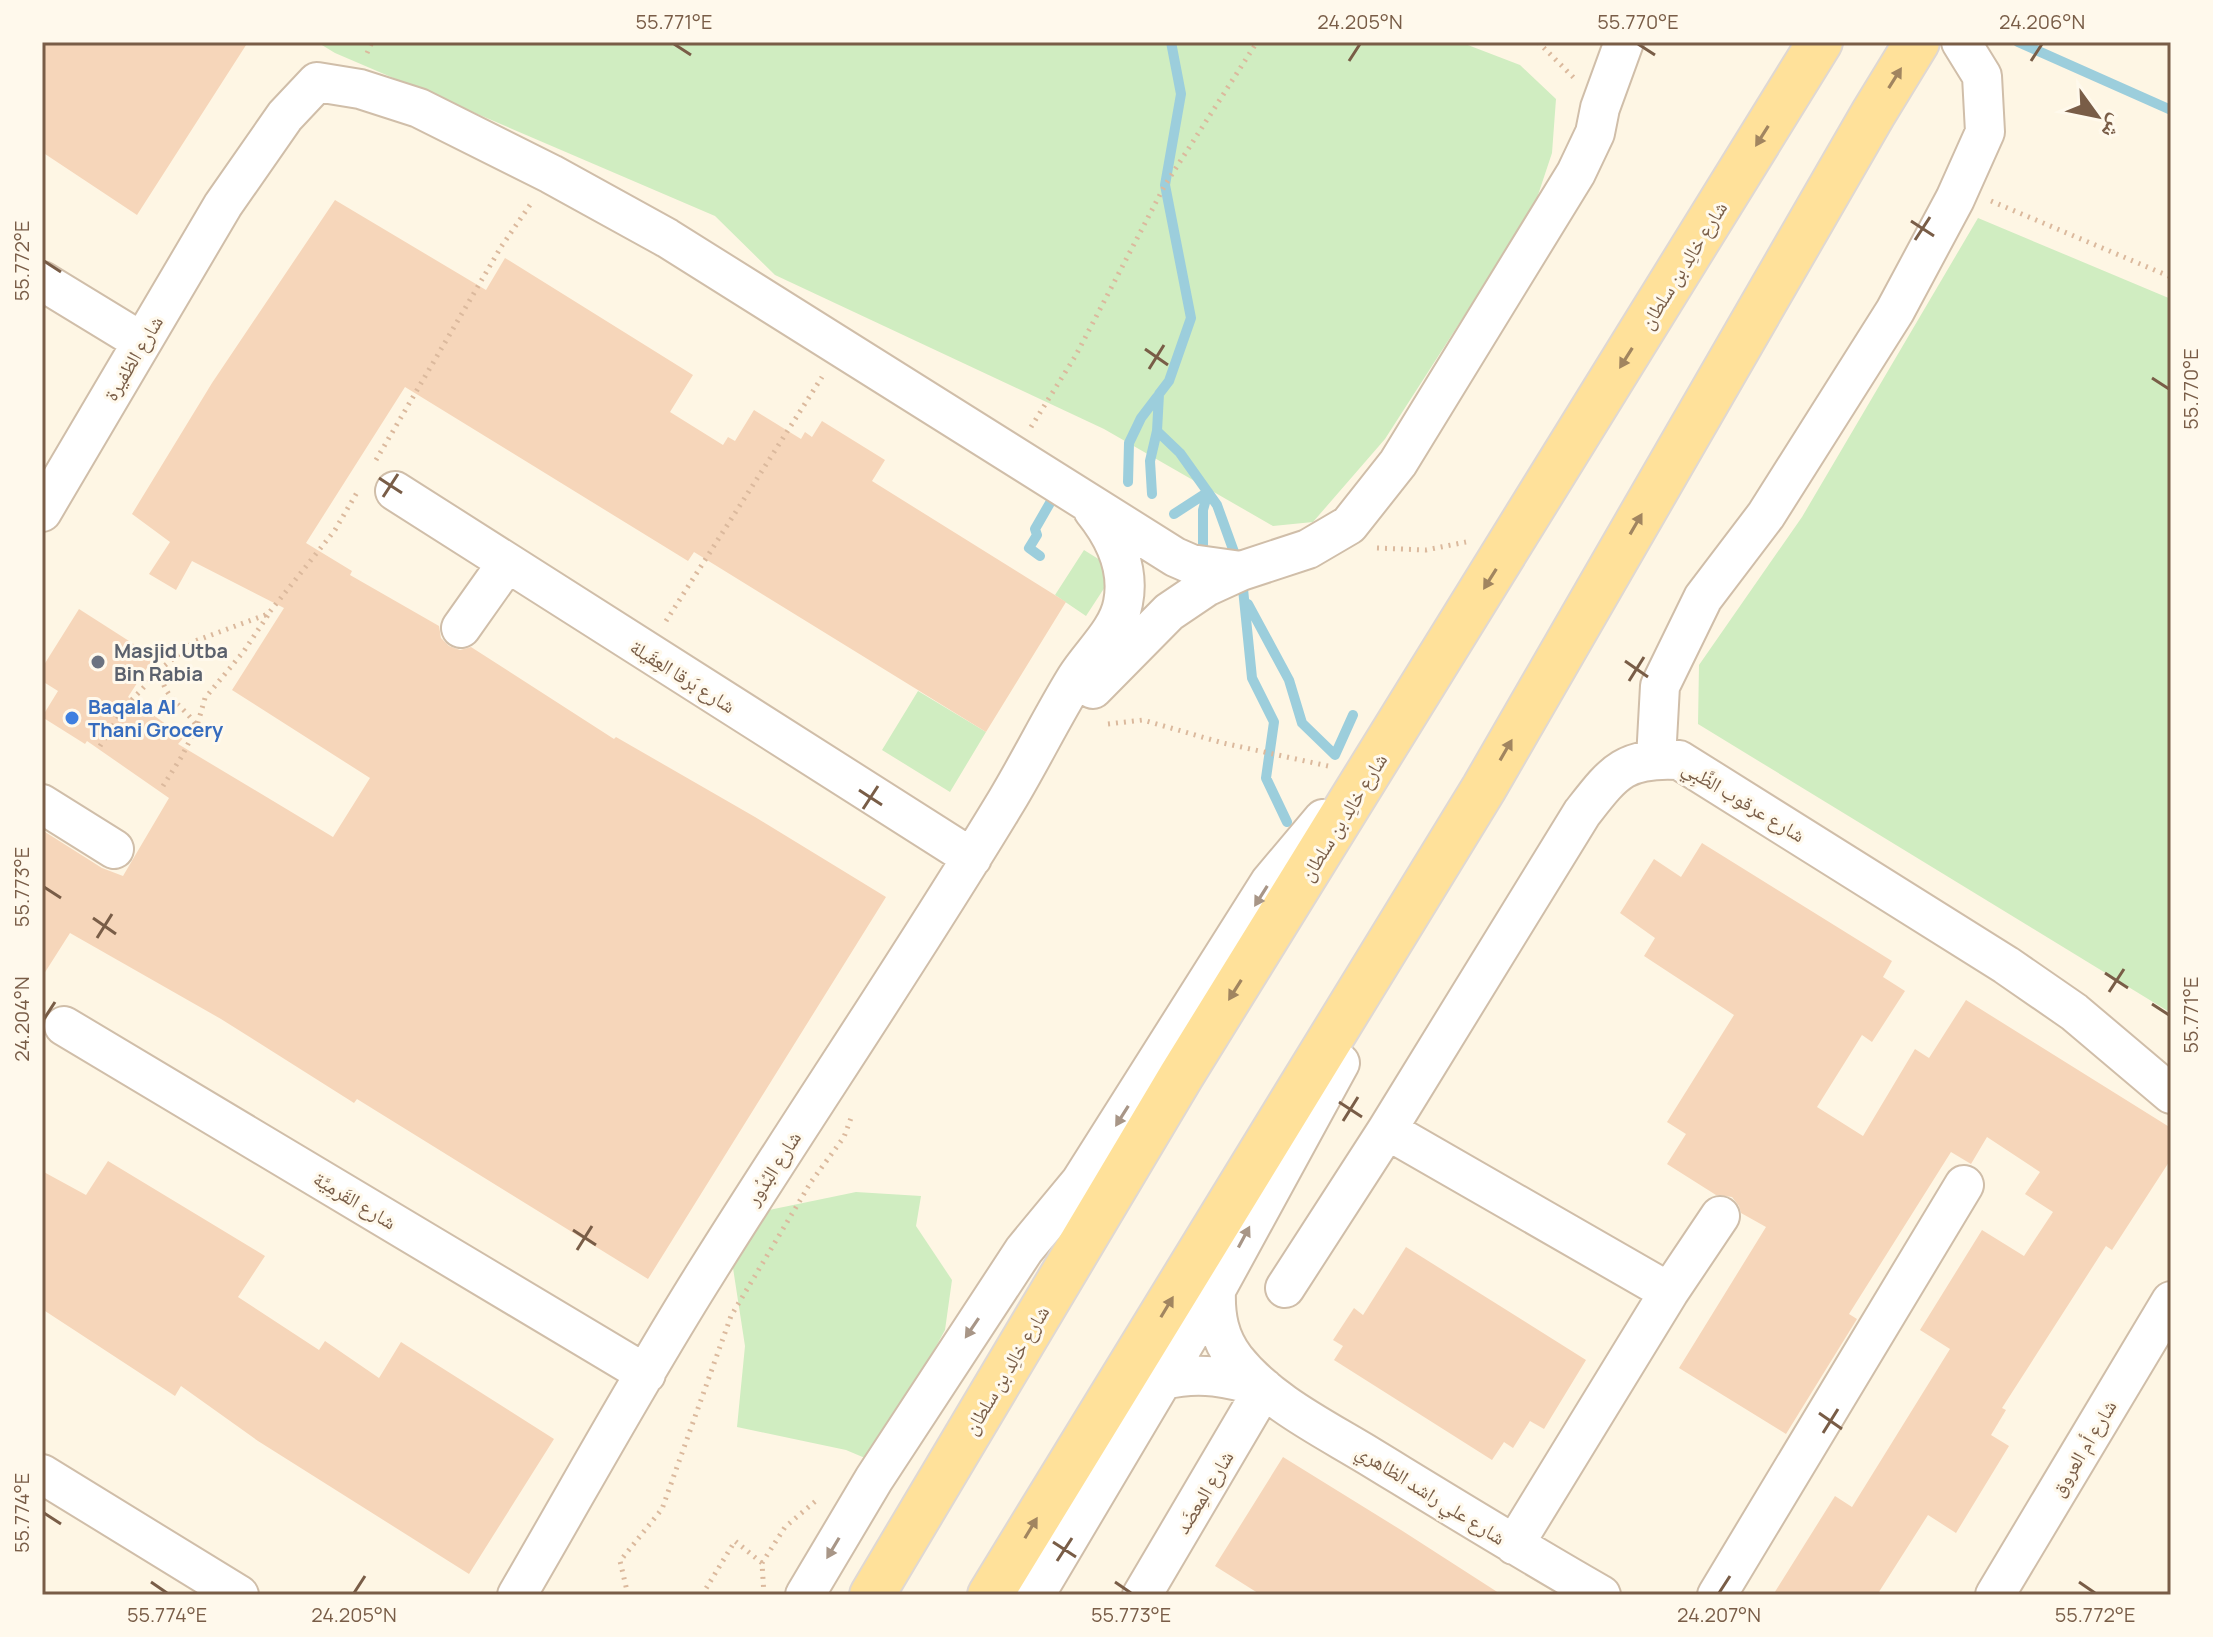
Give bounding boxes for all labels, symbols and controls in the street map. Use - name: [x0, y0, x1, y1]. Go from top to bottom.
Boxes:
- text: 55.771°E: [636, 8, 712, 35]
- text: 24.205°N: [1317, 8, 1403, 35]
- text: 55.770°E: [1597, 8, 1679, 35]
- text: 24.206°N: [1999, 8, 2085, 35]
- one-way arrow: [1887, 67, 1901, 89]
- north arrow: [2057, 76, 2137, 156]
- text: ش: [2095, 109, 2133, 145]
- one-way arrow: [1756, 125, 1770, 147]
- street label: شارع خالِد بن سلطان: [1633, 196, 1733, 334]
- text: 55.772°E: [8, 221, 35, 301]
- street label: شارع الظفيرة: [97, 310, 169, 406]
- one-way arrow: [1619, 346, 1634, 369]
- text: 55.770°E: [2177, 348, 2204, 430]
- one-way arrow: [1629, 513, 1643, 536]
- one-way arrow: [1483, 568, 1497, 590]
- street label: شارع بَرقا العِقَيلة: [625, 633, 741, 719]
- place label: Masjid Utba Bin Rabia: [114, 637, 228, 687]
- marker: Masjid Utba Bin Rabia: [89, 653, 107, 671]
- place label: Baqala Al Thani Grocery: [88, 693, 224, 743]
- marker: Baqala Al Thani Grocery: [63, 709, 81, 727]
- one-way arrow: [1499, 738, 1513, 761]
- street label: شارع خالِد بن سلطان: [1293, 748, 1393, 886]
- street label: شارع عرقوب الظَّبِي: [1676, 754, 1810, 851]
- text: 55.773°E: [8, 847, 35, 927]
- one-way arrow: [1255, 885, 1269, 907]
- text: 24.204°N: [8, 976, 35, 1062]
- text: 55.771°E: [2177, 977, 2204, 1053]
- one-way arrow: [1227, 980, 1242, 1001]
- one-way arrow: [1115, 1105, 1129, 1127]
- street label: شارع البُدُور: [738, 1126, 807, 1211]
- street label: شارع القَرمِيَّة: [309, 1165, 401, 1235]
- one-way arrow: [1237, 1226, 1250, 1249]
- one-way arrow: [1159, 1296, 1173, 1318]
- street label: شارع خالِد بن سلطان: [957, 1300, 1055, 1440]
- one-way arrow: [966, 1317, 980, 1339]
- street label: شارع أم العروق: [2044, 1395, 2123, 1502]
- street label: شارع علي راشد الظاهري: [1350, 1437, 1511, 1553]
- street label: شارع المِعضَد: [1169, 1445, 1239, 1539]
- text: 55.774°E: [8, 1473, 35, 1553]
- one-way arrow: [1024, 1517, 1038, 1539]
- one-way arrow: [826, 1537, 840, 1559]
- text: 55.774°E: [127, 1601, 207, 1628]
- text: 24.205°N: [311, 1601, 397, 1628]
- text: 55.773°E: [1091, 1601, 1171, 1628]
- text: 24.207°N: [1677, 1601, 1761, 1628]
- text: 55.772°E: [2055, 1601, 2135, 1628]

